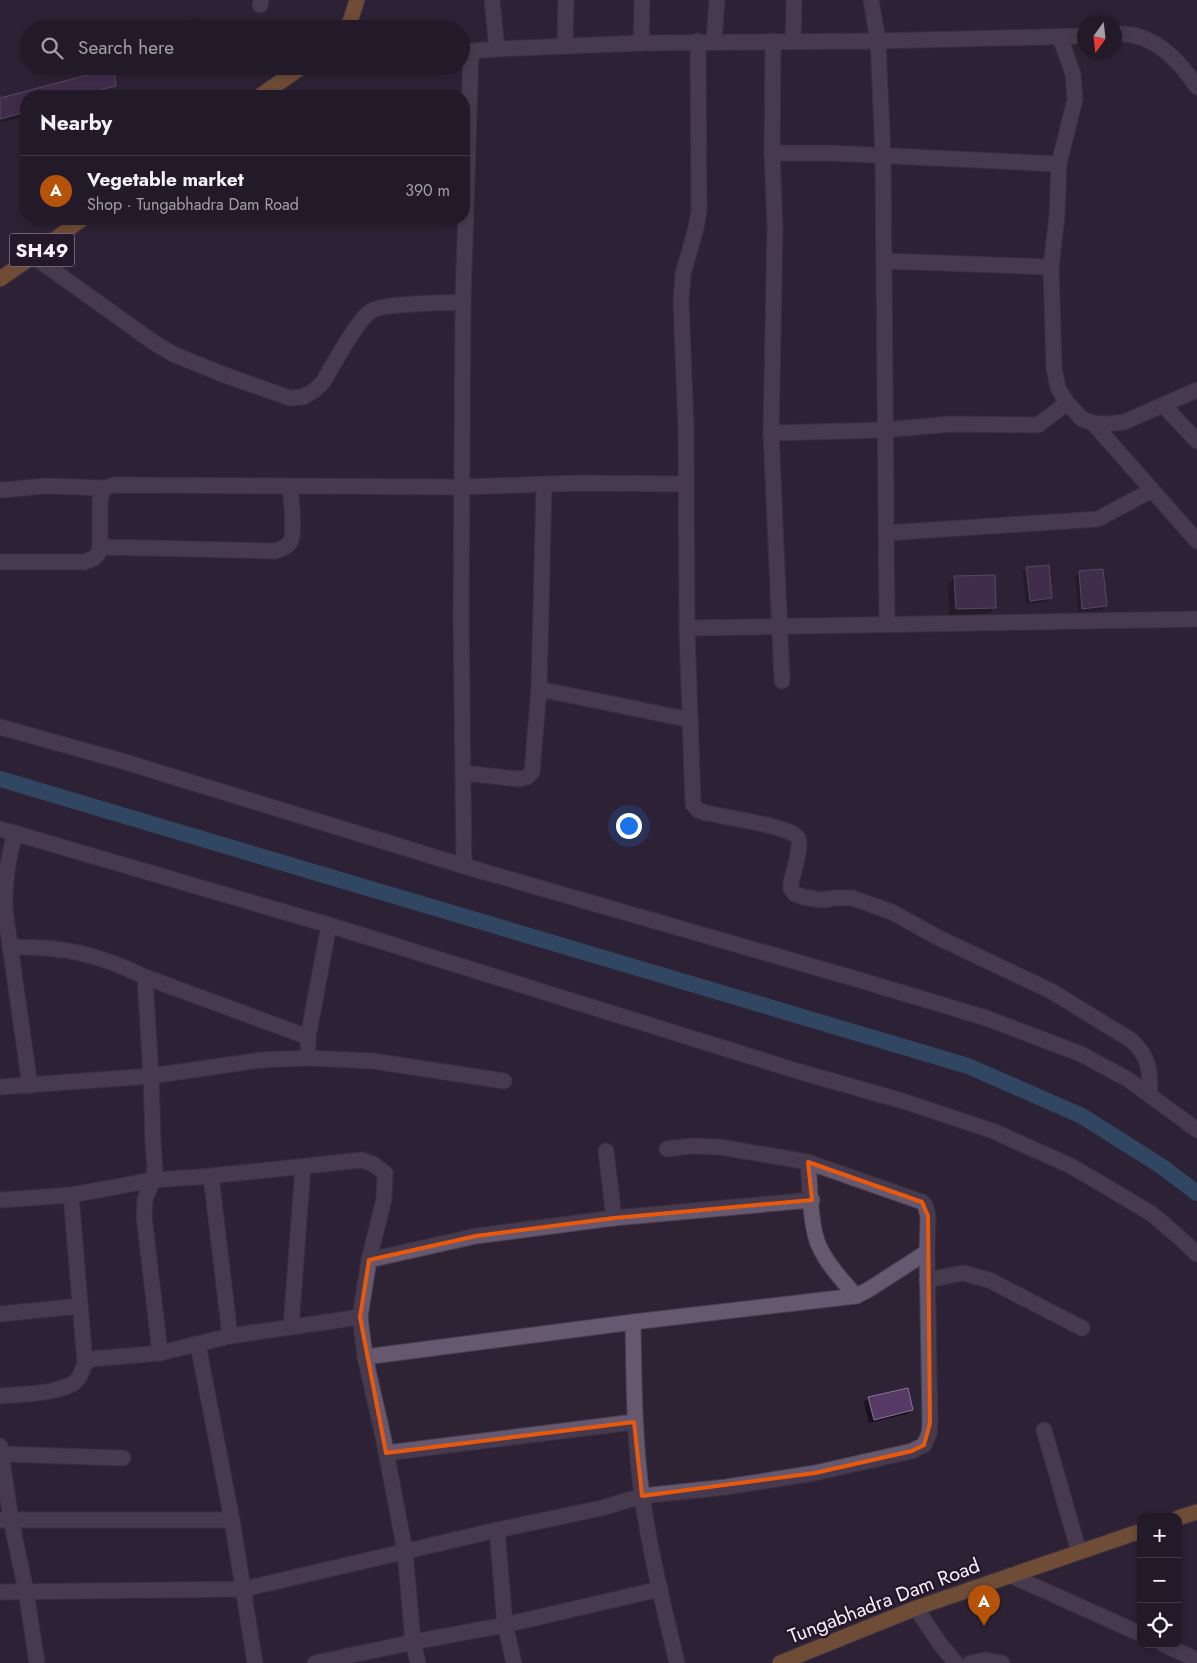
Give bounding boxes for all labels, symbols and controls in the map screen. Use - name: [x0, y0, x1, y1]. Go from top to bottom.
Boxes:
- north arrow: [1077, 15, 1122, 60]
- search box: [20, 20, 470, 75]
- icon: search: [38, 34, 66, 62]
- text: Search here: [78, 34, 174, 61]
- text: Nearby: [40, 108, 112, 138]
- text: Vegetable market: [87, 166, 244, 193]
- text: A: [50, 179, 62, 202]
- text: 390 m: [405, 179, 450, 202]
- text: Shop · Tungabhadra Dam Road: [87, 193, 299, 216]
- road number: SH49: [10, 234, 74, 266]
- your location: [616, 813, 642, 839]
- map controls: [1137, 1513, 1182, 1648]
- button: +: [1137, 1513, 1182, 1558]
- street label: Tungabhadra Dam Road: [784, 1551, 984, 1651]
- button: −: [1137, 1558, 1182, 1603]
- pin: A: [968, 1585, 1000, 1626]
- button: locate: [1137, 1603, 1182, 1648]

